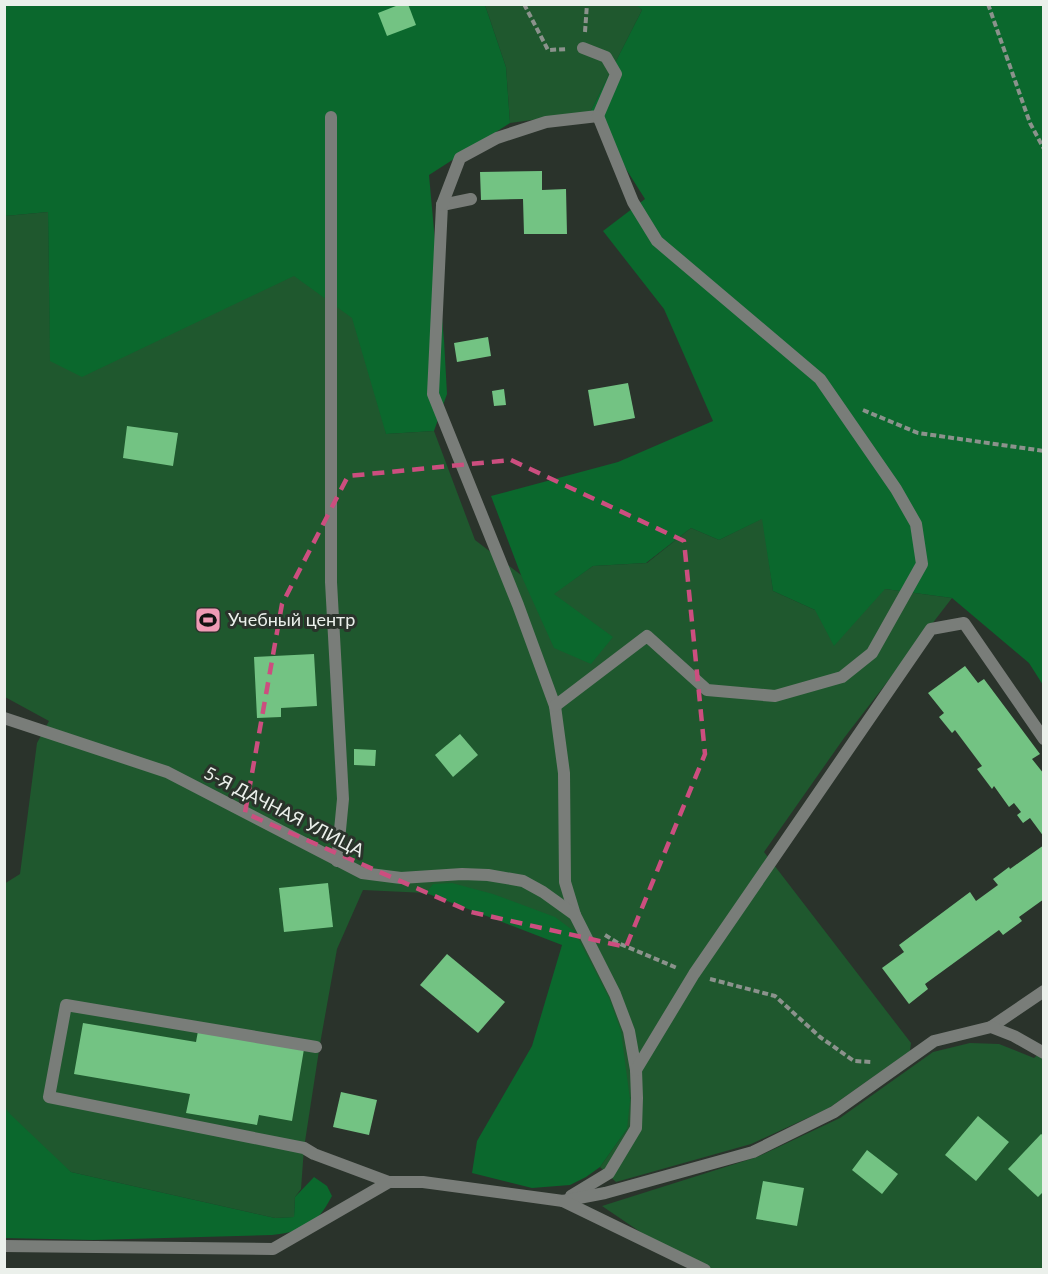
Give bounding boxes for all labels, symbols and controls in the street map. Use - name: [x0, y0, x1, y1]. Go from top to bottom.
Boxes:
- sports icon: Учебный центр: [193, 605, 223, 635]
- place label: Учебный центр: [228, 608, 355, 630]
- street label: 5-Я ДАЧНАЯ УЛИЦА: [201, 761, 369, 861]

